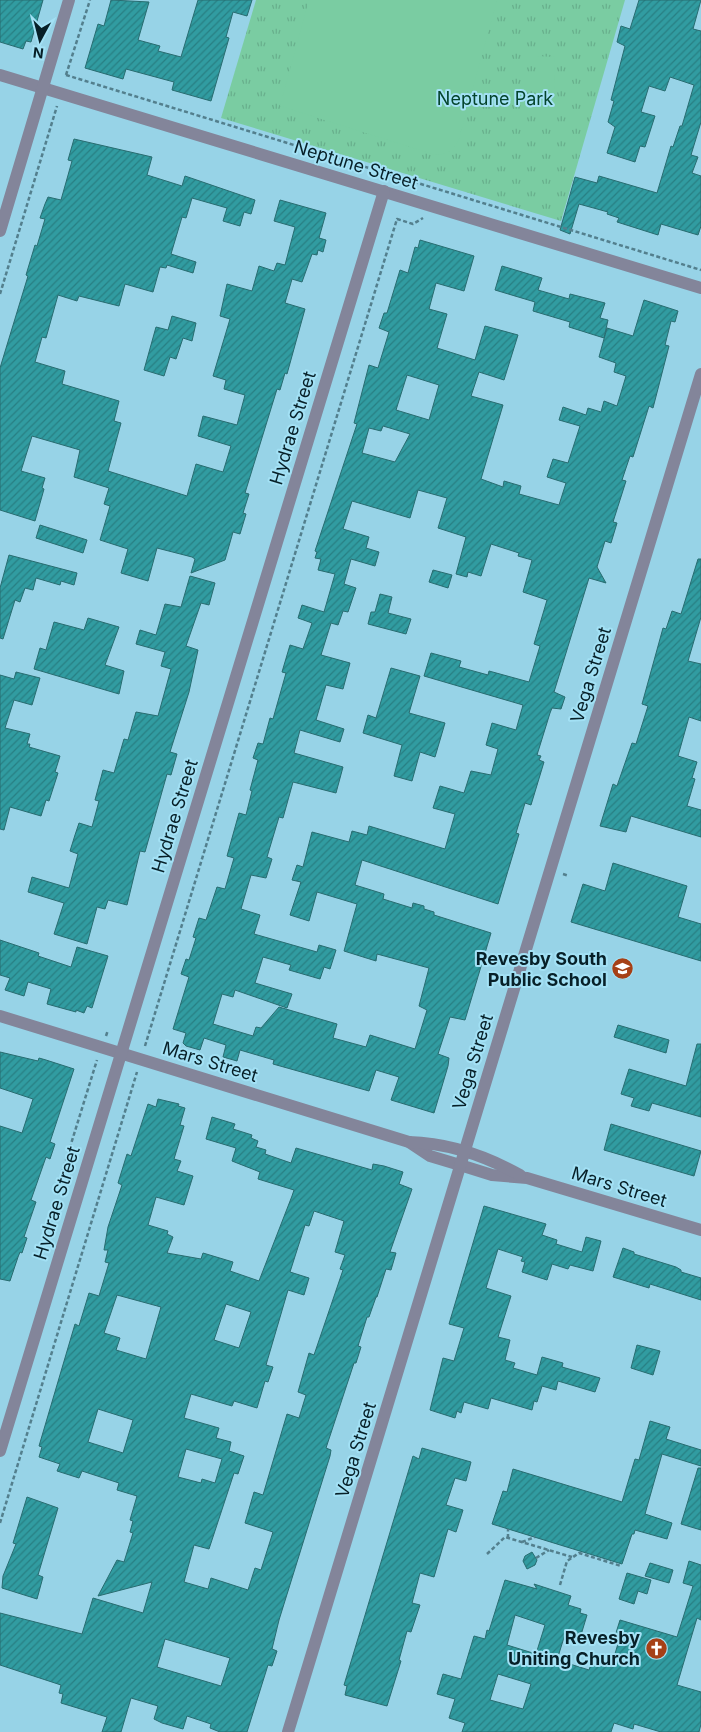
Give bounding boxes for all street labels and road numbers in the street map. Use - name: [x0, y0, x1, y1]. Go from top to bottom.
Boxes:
- street label: Neptune Street: [292, 136, 421, 193]
- street label: Hydrae Street: [265, 369, 320, 487]
- street label: Vega Street: [566, 624, 615, 725]
- street label: Hydrae Street: [147, 757, 202, 875]
- street label: Vega Street: [448, 1011, 497, 1112]
- street label: Mars Street: [160, 1037, 260, 1086]
- street label: Hydrae Street: [29, 1144, 84, 1262]
- street label: Mars Street: [569, 1162, 669, 1211]
- street label: Vega Street: [331, 1399, 380, 1500]

